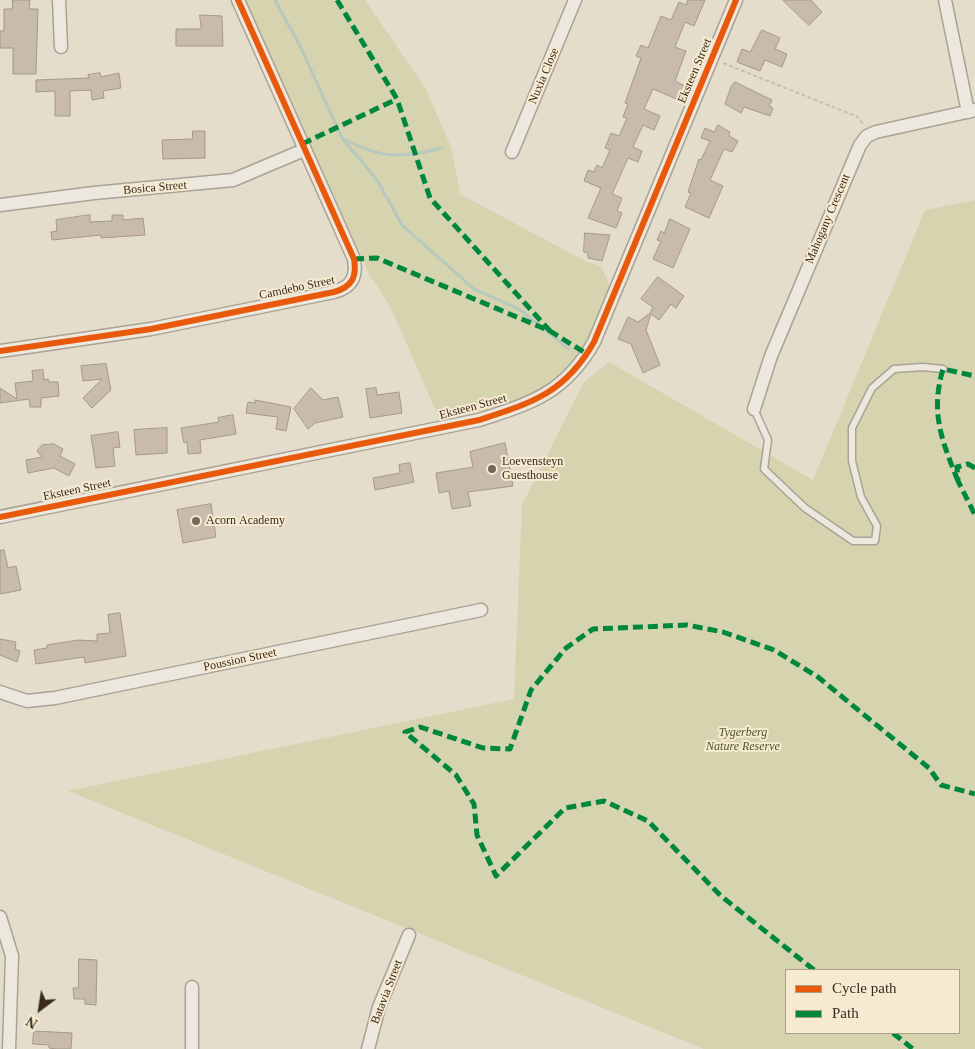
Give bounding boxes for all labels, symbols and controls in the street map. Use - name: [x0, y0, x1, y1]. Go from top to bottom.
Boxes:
- street label: Eksteen Street: [675, 36, 715, 106]
- street label: Nuxia Close: [526, 46, 562, 106]
- street label: Mahogany Crescent: [803, 172, 853, 266]
- street label: Bosica Street: [123, 178, 187, 198]
- street label: Camdebo Street: [258, 273, 336, 303]
- street label: Eksteen Street: [438, 391, 508, 423]
- place label: Loevensteyn Guesthouse: [502, 455, 563, 483]
- marker: Loevensteyn Guesthouse: [486, 463, 498, 475]
- street label: Eksteen Street: [42, 476, 112, 504]
- place label: Acorn Academy: [206, 514, 285, 528]
- marker: Acorn Academy: [190, 515, 202, 527]
- street label: Poussion Street: [202, 645, 278, 675]
- park label: Tygerberg Nature Reserve: [706, 726, 780, 754]
- street label: Batavia Street: [368, 958, 406, 1026]
- legend: [785, 969, 960, 1034]
- text: Cycle path: [832, 980, 897, 996]
- north arrow: [15, 984, 65, 1034]
- text: Path: [832, 1005, 859, 1021]
- text: N: [24, 1013, 40, 1031]

